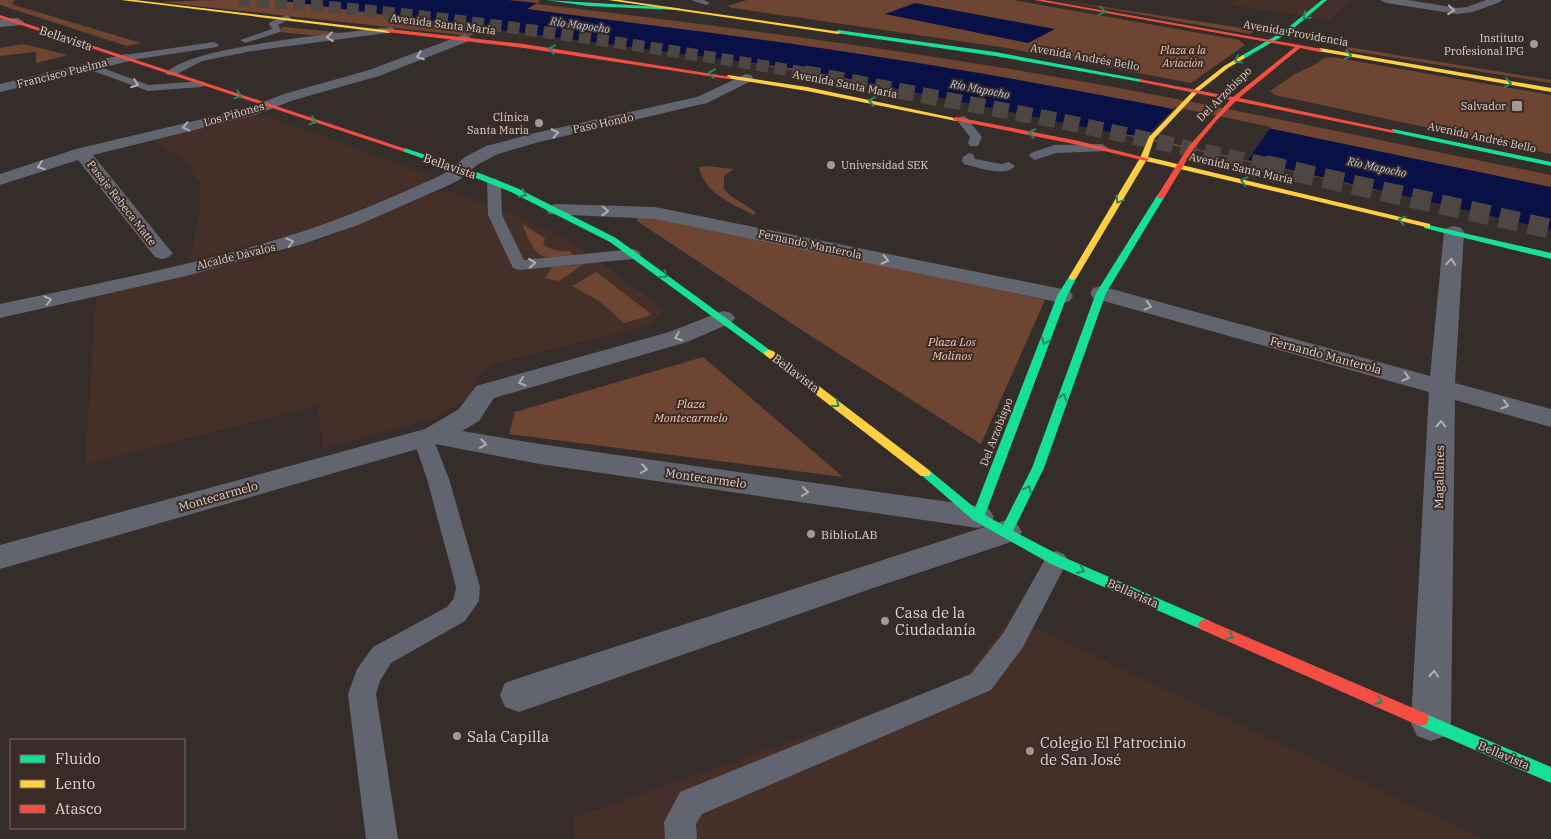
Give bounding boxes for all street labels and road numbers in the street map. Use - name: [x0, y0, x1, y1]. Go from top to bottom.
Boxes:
- street label: Avenida Santa María: [389, 11, 497, 37]
- street label: Avenida Providencia: [1242, 17, 1350, 49]
- street label: Bellavista: [38, 22, 95, 54]
- street label: Avenida Andrés Bello: [1029, 40, 1141, 74]
- street label: Francisco Puelma: [15, 55, 109, 91]
- street label: Del Arzobispo: [1194, 64, 1254, 124]
- street label: Avenida Santa María: [791, 67, 899, 101]
- street label: Los Piñones: [202, 99, 266, 129]
- street label: Paso Hondo: [571, 110, 635, 136]
- street label: Avenida Andrés Bello: [1426, 119, 1538, 155]
- street label: Avenida Santa María: [1188, 149, 1294, 187]
- street label: Bellavista: [422, 150, 479, 182]
- street label: Pasaje Rebeca Matte: [84, 157, 160, 249]
- street label: Fernando Manterola: [757, 226, 863, 262]
- street label: Alcalde Dávalos: [195, 239, 277, 273]
- street label: Fernando Manterola: [1268, 333, 1384, 377]
- street label: Bellavista: [770, 351, 823, 396]
- street label: Del Arzobispo: [977, 396, 1015, 468]
- street label: Magallanes: [1431, 445, 1447, 509]
- street label: Montecarmelo: [664, 465, 748, 491]
- street label: Montecarmelo: [177, 477, 260, 514]
- street label: Bellavista: [1105, 575, 1161, 611]
- street label: Bellavista: [1476, 737, 1533, 773]

